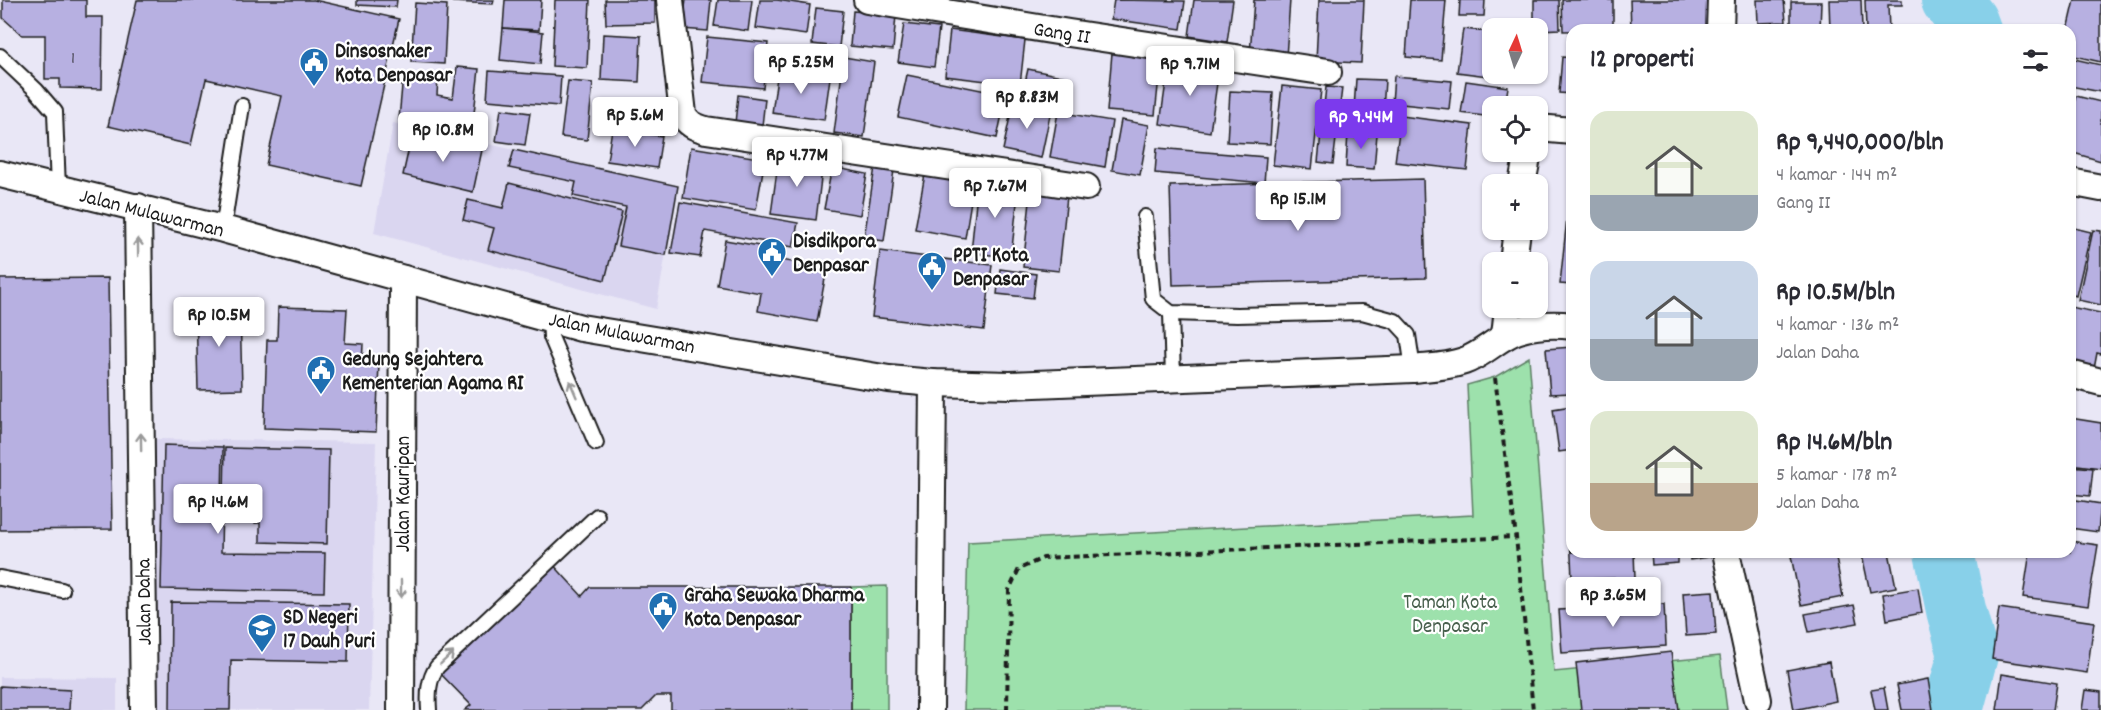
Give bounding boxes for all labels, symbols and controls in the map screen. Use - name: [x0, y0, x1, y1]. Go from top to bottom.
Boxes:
- street label: Gang II: [1031, 16, 1093, 54]
- north arrow: [1482, 18, 1548, 84]
- map controls: [1482, 18, 1548, 318]
- place label: Dinsosnaker Kota Denpasar: [335, 38, 453, 92]
- text: 12 properti: [1590, 42, 1694, 79]
- pin: Rp 5.25M: [739, 44, 863, 95]
- icon: filters: [2019, 44, 2052, 77]
- public building icon: Dinsosnaker Kota Denpasar: [298, 46, 330, 88]
- pin: Rp 9.71M: [1128, 46, 1252, 97]
- house number: 1: [71, 47, 75, 72]
- text: Rp 5.25M: [768, 49, 834, 77]
- text: Rp 9.71M: [1160, 51, 1220, 79]
- pin: Rp 8.83M: [965, 79, 1089, 130]
- text: Rp 8.83M: [995, 84, 1059, 112]
- button: locate: [1482, 96, 1548, 162]
- pin: Rp 5.6M: [580, 97, 690, 148]
- pin: Rp 9.44M: [1299, 99, 1423, 150]
- text: Rp 5.6M: [606, 102, 664, 130]
- text: Rp 9.44M: [1329, 104, 1393, 132]
- pin: Rp 10.8M: [381, 112, 505, 163]
- text: Rp 10.8M: [412, 117, 474, 145]
- text: Rp 9,440,000/bln: [1776, 125, 1944, 162]
- icon: home: [1638, 135, 1710, 207]
- pin: Rp 4.77M: [735, 137, 859, 188]
- text: Rp 4.77M: [766, 142, 828, 170]
- text: 4 kamar · 144 m²: [1776, 162, 1897, 190]
- pin: Rp 7.67M: [933, 168, 1057, 219]
- text: Rp 7.67M: [963, 173, 1027, 201]
- button: +: [1482, 174, 1548, 240]
- pin: Rp 15.1M: [1236, 181, 1360, 232]
- street label: Jalan Mulawarman: [76, 182, 227, 247]
- text: Rp 15.1M: [1270, 186, 1326, 214]
- text: Gang II: [1776, 190, 1830, 218]
- place label: Disdikpora Denpasar: [793, 228, 877, 282]
- public building icon: Disdikpora Denpasar: [756, 236, 788, 278]
- one-way arrow: [132, 237, 144, 257]
- place label: PPTI Kota Denpasar: [953, 242, 1030, 296]
- public building icon: PPTI Kota Denpasar: [916, 250, 948, 292]
- button: −: [1482, 252, 1548, 318]
- text: Rp 10.5M/bln: [1776, 275, 1895, 312]
- icon: home: [1638, 285, 1710, 357]
- pin: Rp 10.5M: [157, 297, 281, 348]
- text: Rp 10.5M: [187, 302, 251, 330]
- street label: Jalan Mulawarman: [546, 306, 697, 364]
- text: 4 kamar · 136 m²: [1776, 312, 1899, 340]
- text: Jalan Daha: [1776, 340, 1859, 368]
- place label: Gedung Sejahtera Kementerian Agama RI: [342, 346, 524, 400]
- public building icon: Gedung Sejahtera Kementerian Agama RI: [305, 354, 337, 396]
- one-way arrow: [567, 380, 578, 399]
- text: Rp 14.6M/bln: [1776, 425, 1892, 462]
- one-way arrow: [135, 432, 146, 452]
- icon: home: [1638, 435, 1710, 507]
- street label: Jalan Kauripan: [390, 436, 420, 552]
- text: 5 kamar · 178 m²: [1776, 462, 1897, 490]
- pin: Rp 14.6M: [156, 484, 280, 535]
- text: Rp 14.6M: [187, 489, 249, 517]
- text: Jalan Daha: [1776, 490, 1859, 518]
- street label: Jalan Daha: [130, 557, 162, 646]
- pin: Rp 3.65M: [1551, 577, 1675, 628]
- one-way arrow: [395, 579, 407, 599]
- place label: Graha Sewaka Dharma Kota Denpasar: [684, 582, 865, 636]
- text: Rp 3.65M: [1580, 582, 1646, 610]
- park label: Taman Kota Denpasar: [1403, 589, 1498, 643]
- public building icon: Graha Sewaka Dharma Kota Denpasar: [647, 590, 679, 632]
- place label: SD Negeri 17 Dauh Puri: [283, 604, 375, 658]
- school or university icon: SD Negeri 17 Dauh Puri: [246, 612, 278, 654]
- one-way arrow: [439, 650, 454, 665]

